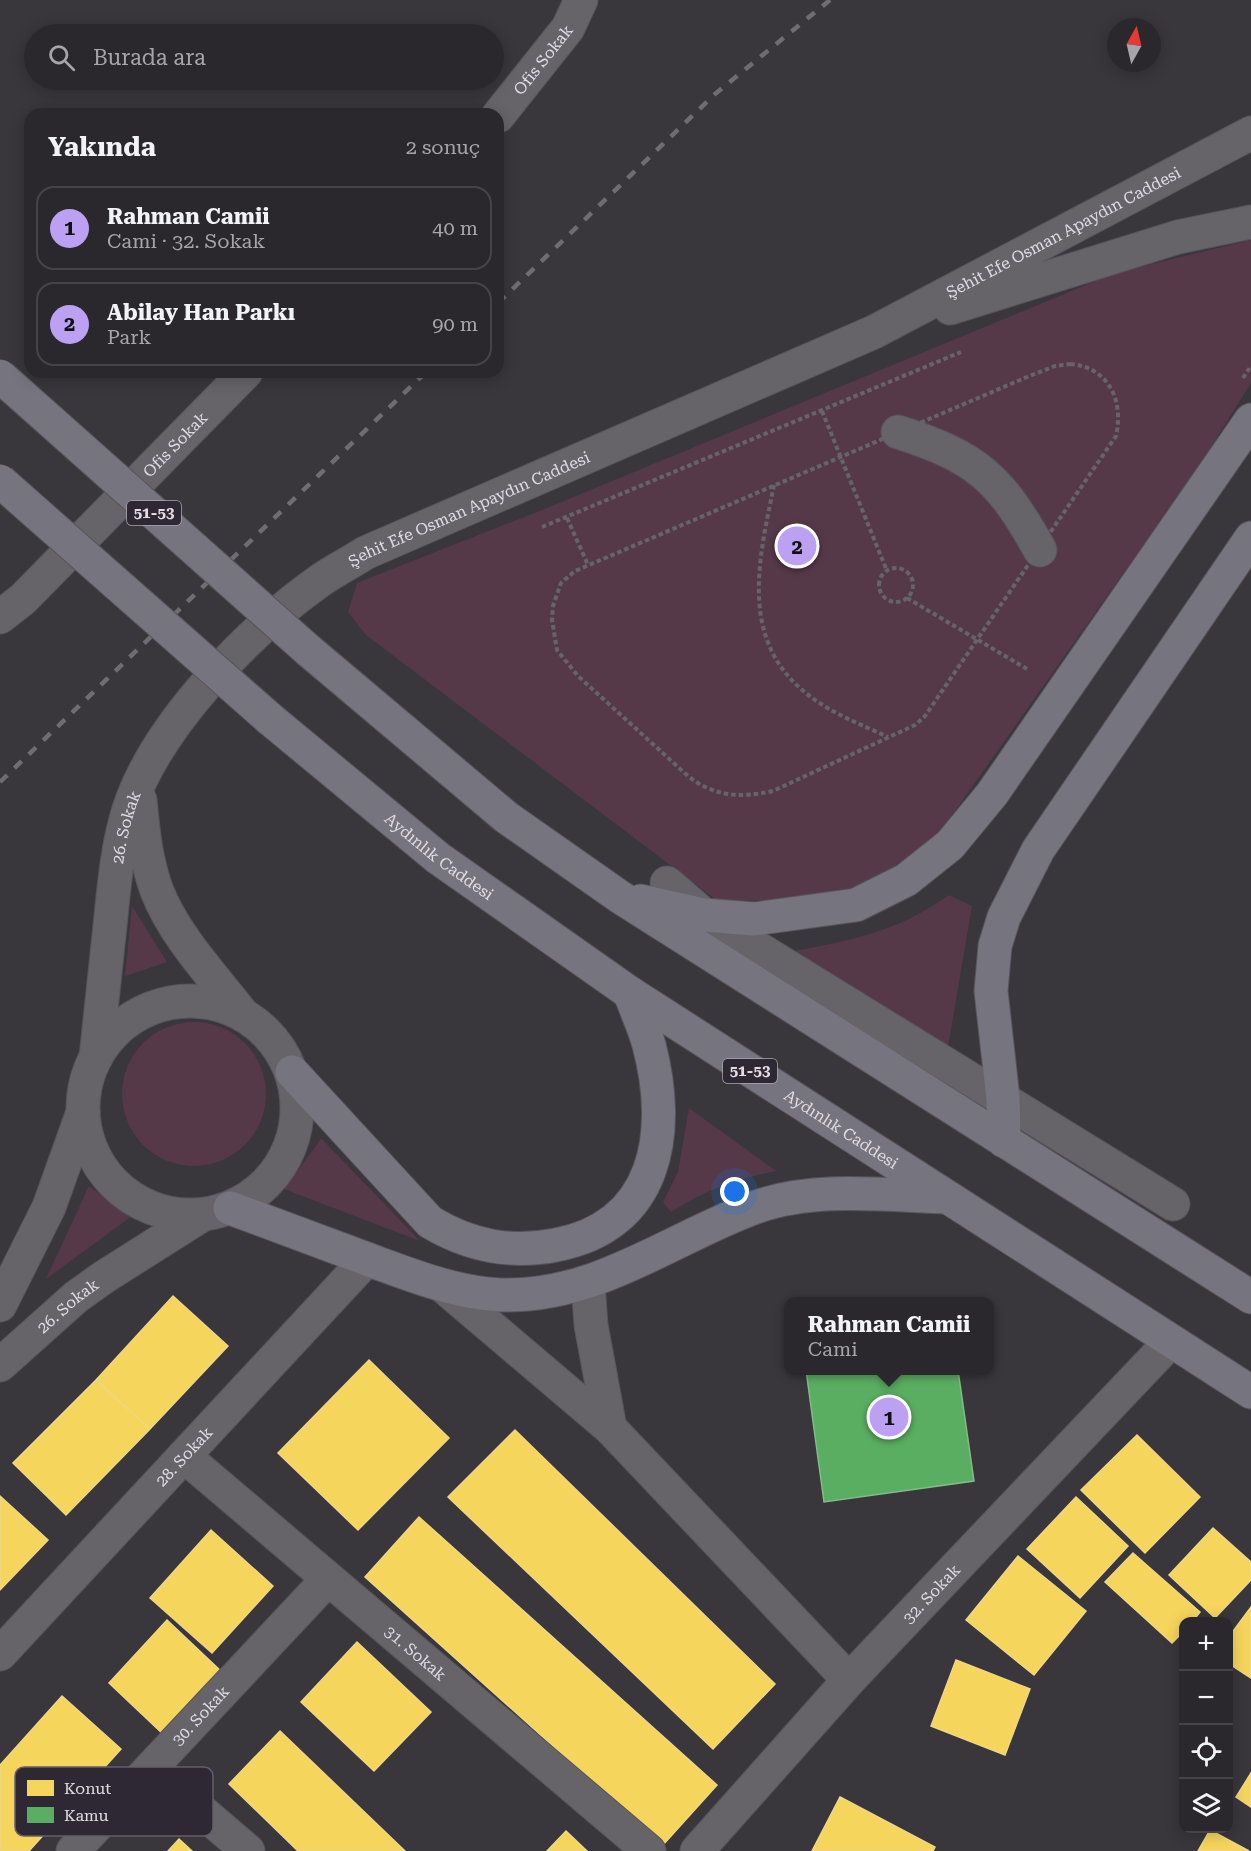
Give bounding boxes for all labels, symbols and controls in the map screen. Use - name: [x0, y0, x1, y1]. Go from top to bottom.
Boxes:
- north arrow: [1107, 18, 1161, 72]
- street label: Ofis Sokak: [510, 21, 577, 99]
- search box: [24, 24, 504, 90]
- icon: search: [45, 41, 78, 74]
- text: Burada ara: [93, 45, 206, 70]
- text: Yakında: [48, 132, 156, 162]
- text: 2 sonuç: [406, 135, 480, 159]
- street label: Şehit Efe Osman Apaydın Caddesi: [943, 163, 1184, 302]
- text: Rahman Camii: [107, 204, 270, 229]
- text: 1: [64, 216, 75, 240]
- text: 40 m: [432, 216, 478, 240]
- text: Cami · 32. Sokak: [107, 229, 265, 253]
- text: Abilay Han Parkı: [107, 300, 295, 325]
- text: 2: [64, 312, 75, 336]
- text: 90 m: [432, 312, 478, 336]
- text: Park: [107, 325, 151, 349]
- street label: Ofis Sokak: [139, 408, 212, 481]
- street label: Şehit Efe Osman Apaydın Caddesi: [345, 448, 593, 571]
- road number: 51-53: [127, 501, 181, 525]
- pin: 2: [778, 524, 816, 568]
- street label: 26. Sokak: [108, 788, 145, 865]
- street label: Aydınlık Caddesi: [381, 809, 497, 904]
- road number: 51-53: [723, 1059, 777, 1083]
- street label: Aydınlık Caddesi: [781, 1086, 902, 1173]
- your location: [720, 1177, 749, 1206]
- street label: 26. Sokak: [33, 1275, 102, 1337]
- popup: [784, 1297, 994, 1375]
- text: Rahman Camii: [808, 1312, 970, 1337]
- text: Cami: [808, 1337, 858, 1361]
- pin: 1: [870, 1394, 908, 1440]
- street label: 28. Sokak: [152, 1423, 216, 1490]
- street label: 32. Sokak: [899, 1560, 964, 1628]
- map controls: [1179, 1617, 1233, 1833]
- button: +: [1179, 1617, 1233, 1671]
- street label: 31. Sokak: [381, 1622, 450, 1685]
- button: −: [1179, 1671, 1233, 1725]
- street label: 30. Sokak: [168, 1682, 233, 1749]
- button: locate: [1179, 1725, 1233, 1779]
- legend: [15, 1767, 213, 1836]
- text: Konut: [64, 1779, 111, 1798]
- button: layers: [1179, 1779, 1233, 1833]
- text: Kamu: [64, 1806, 109, 1825]

